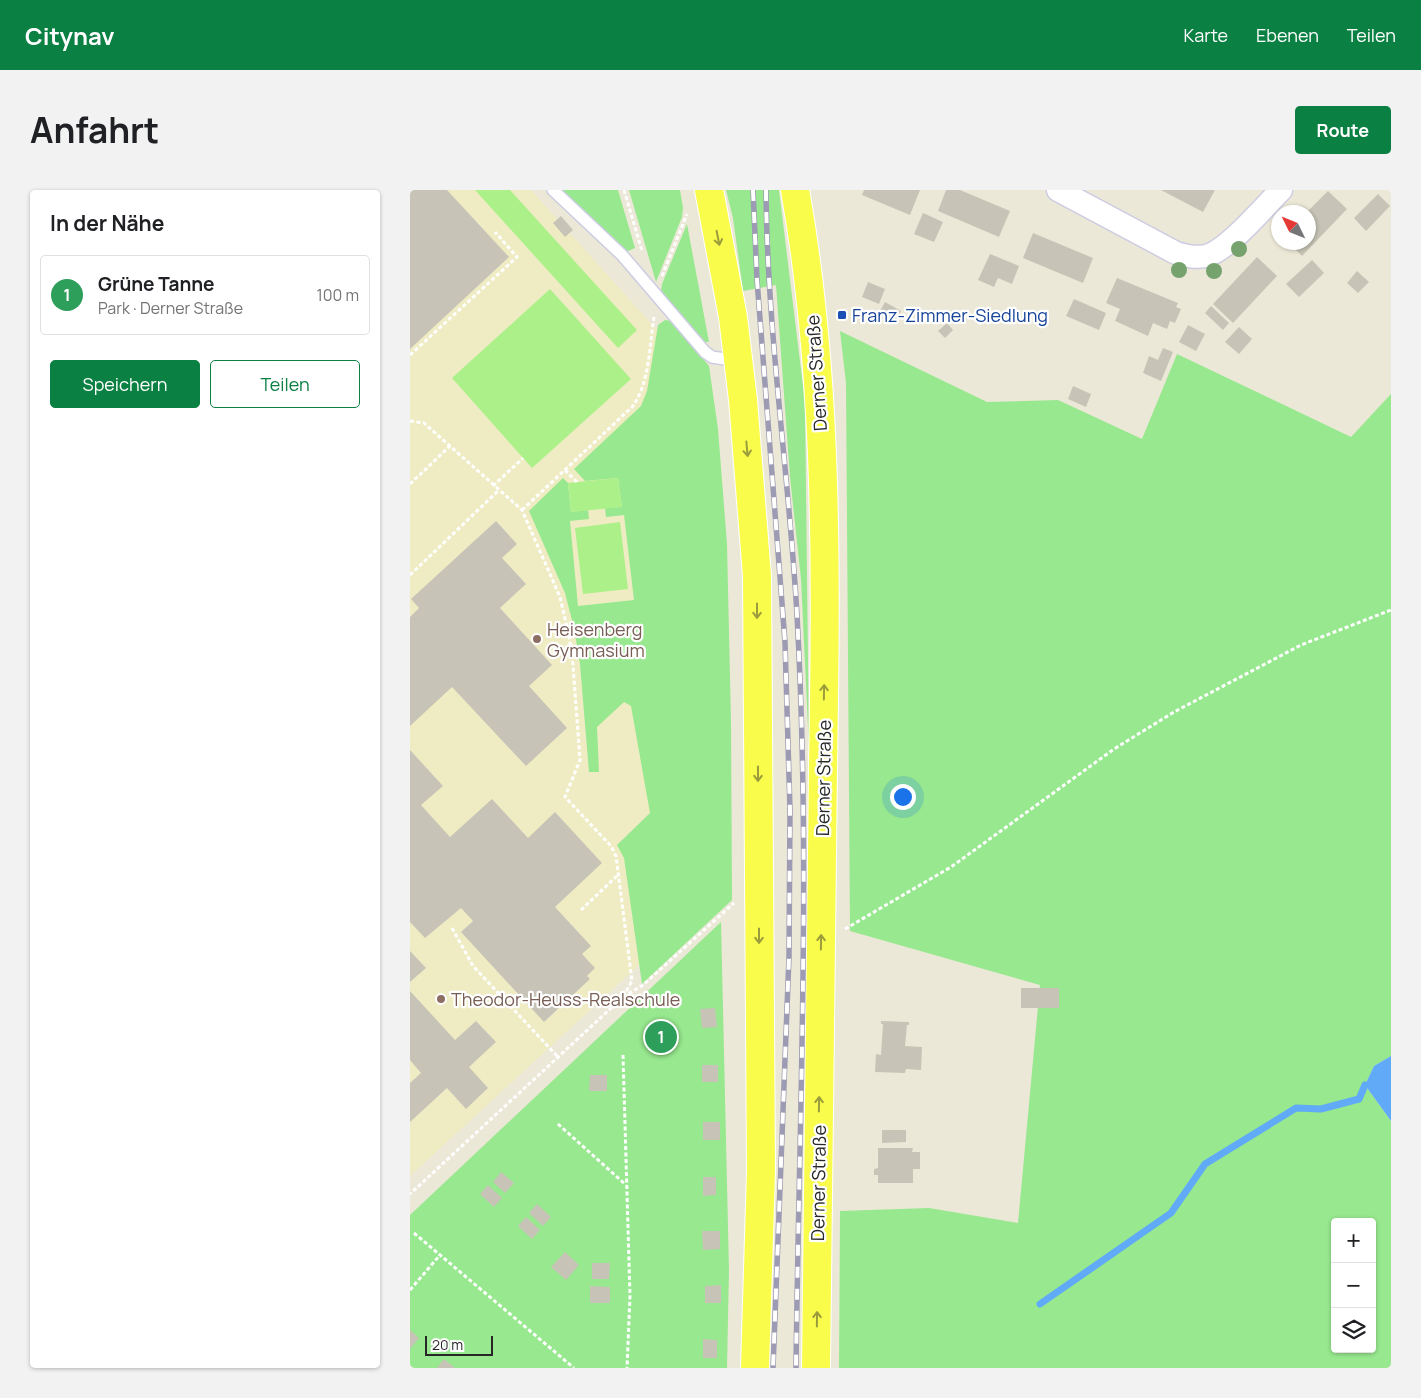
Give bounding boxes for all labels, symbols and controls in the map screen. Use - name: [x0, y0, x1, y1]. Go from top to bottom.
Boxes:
- text: Citynav: [25, 19, 115, 52]
- text: Karte: [1184, 23, 1228, 47]
- text: Ebenen: [1256, 23, 1319, 47]
- text: Teilen: [1347, 23, 1396, 47]
- text: Anfahrt: [30, 106, 159, 154]
- button: Route: [1295, 106, 1391, 154]
- north arrow: [1271, 205, 1316, 250]
- text: In der Nähe: [50, 209, 164, 237]
- one-way arrow: [714, 230, 724, 246]
- text: Grüne Tanne: [98, 271, 215, 297]
- text: 1: [63, 284, 71, 306]
- text: 100 m: [316, 284, 359, 306]
- text: Park · Derner Straße: [98, 297, 243, 319]
- place label: Franz-Zimmer-Siedlung: [852, 303, 1048, 327]
- marker: Franz-Zimmer-Siedlung: [836, 309, 848, 321]
- street label: Derner Straße: [800, 314, 832, 432]
- button: Speichern: [50, 360, 200, 408]
- button: Teilen: [210, 360, 360, 408]
- one-way arrow: [742, 441, 752, 457]
- one-way arrow: [752, 602, 762, 619]
- place label: Heisenberg Gymnasium: [547, 617, 645, 662]
- marker: Heisenberg Gymnasium: [531, 633, 543, 645]
- one-way arrow: [819, 684, 829, 700]
- street label: Derner Straße: [810, 720, 836, 836]
- one-way arrow: [753, 765, 763, 781]
- your location: [890, 784, 916, 810]
- one-way arrow: [754, 928, 764, 944]
- one-way arrow: [816, 934, 826, 950]
- place label: Theodor-Heuss-Realschule: [451, 987, 680, 1011]
- marker: Theodor-Heuss-Realschule: [435, 993, 447, 1005]
- pin: 1: [645, 1018, 677, 1056]
- one-way arrow: [814, 1097, 824, 1113]
- street label: Derner Straße: [805, 1125, 831, 1241]
- map controls: [1331, 1218, 1376, 1353]
- button: +: [1331, 1218, 1376, 1263]
- button: −: [1331, 1263, 1376, 1308]
- button: layers: [1331, 1308, 1376, 1353]
- one-way arrow: [812, 1312, 822, 1328]
- scale bar: [425, 1333, 492, 1356]
- text: 20 m: [432, 1335, 463, 1354]

